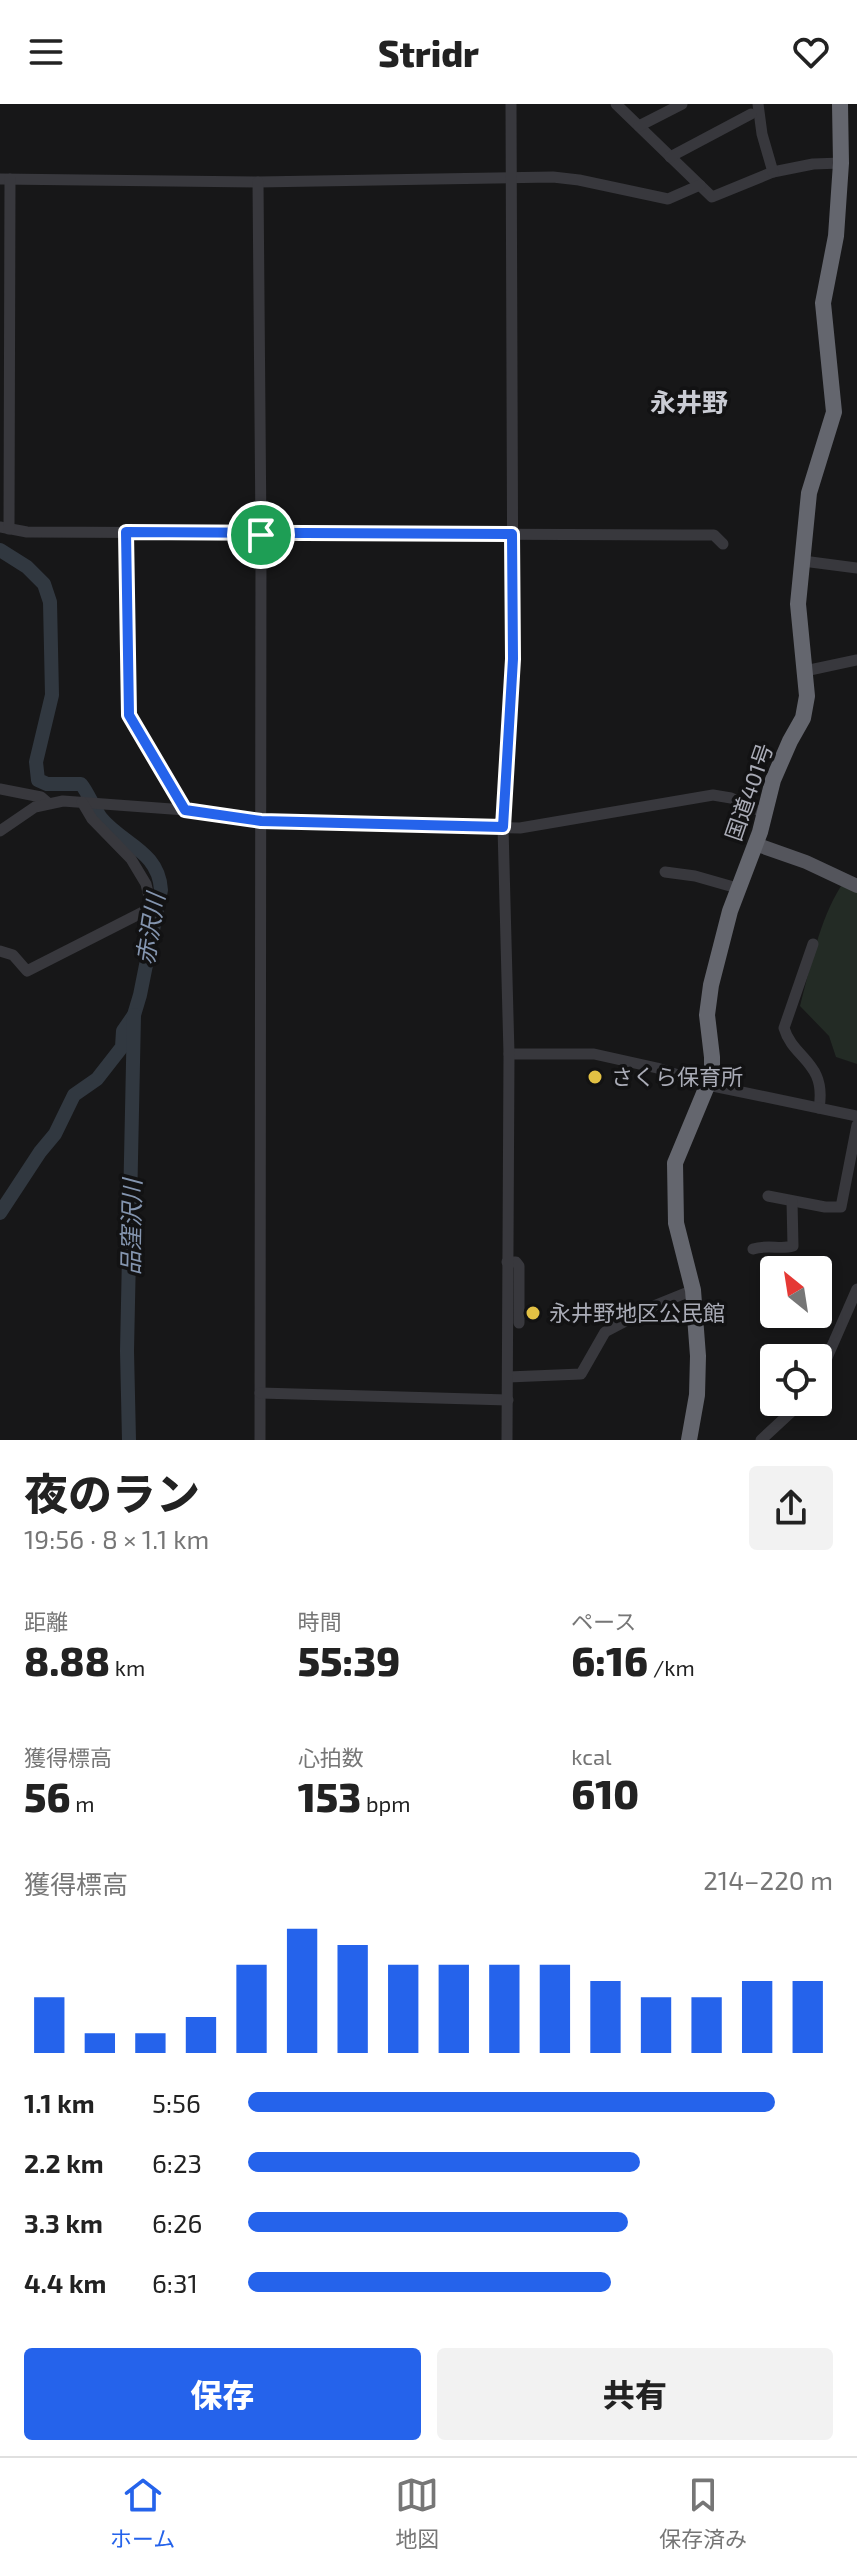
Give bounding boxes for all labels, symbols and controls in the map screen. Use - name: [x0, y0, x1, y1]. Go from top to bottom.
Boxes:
- icon: menu: [24, 30, 68, 74]
- icon: heart: [789, 30, 833, 74]
- text: Stridr: [378, 31, 479, 74]
- district label: 永井野: [650, 386, 728, 417]
- pin: [227, 501, 295, 569]
- icon: arrive: [239, 513, 283, 557]
- street label: 国道401号: [719, 739, 777, 844]
- water label: 赤沢川: [130, 888, 170, 967]
- place label: さくら保育所: [611, 1063, 743, 1089]
- marker: さくら保育所: [586, 1068, 604, 1086]
- water label: 品窪沢川: [115, 1176, 146, 1275]
- north arrow: [760, 1256, 832, 1328]
- map controls: [760, 1256, 832, 1416]
- place label: 永井野地区公民館: [549, 1299, 725, 1325]
- marker: 永井野地区公民館: [524, 1304, 542, 1322]
- button: locate: [760, 1344, 832, 1416]
- text: 夜のラン: [24, 1466, 200, 1519]
- button: share: [749, 1466, 833, 1550]
- text: 19:56 · 8 × 1.1 km: [24, 1523, 209, 1554]
- text: 距離: [24, 1608, 68, 1634]
- text: 時間: [298, 1608, 342, 1634]
- text: ペース: [571, 1608, 636, 1634]
- text: 8.88: [24, 1636, 110, 1684]
- text: 55:39: [298, 1636, 400, 1684]
- text: 6:16: [571, 1636, 648, 1684]
- text: km: [110, 1654, 145, 1680]
- text: /km: [648, 1654, 695, 1680]
- text: kcal: [571, 1743, 612, 1769]
- text: 獲得標高: [24, 1744, 112, 1770]
- text: 心拍数: [298, 1744, 364, 1770]
- text: 610: [571, 1769, 639, 1817]
- text: 56: [24, 1772, 70, 1820]
- text: 153: [298, 1772, 361, 1820]
- text: m: [70, 1790, 95, 1816]
- text: bpm: [361, 1790, 411, 1816]
- text: 214–220 m: [703, 1864, 833, 1895]
- text: 獲得標高: [24, 1868, 128, 1899]
- text: 1.1 km: [24, 2087, 95, 2118]
- text: 5:56: [152, 2087, 201, 2118]
- text: 2.2 km: [24, 2147, 104, 2178]
- text: 6:23: [152, 2147, 202, 2178]
- text: 3.3 km: [24, 2207, 103, 2238]
- text: 6:26: [152, 2207, 203, 2238]
- text: 4.4 km: [24, 2267, 106, 2298]
- text: 6:31: [152, 2267, 198, 2298]
- button: 保存: [24, 2348, 421, 2440]
- button: 共有: [437, 2348, 833, 2440]
- tab: ホーム: [110, 2473, 175, 2553]
- tab: 地図: [395, 2473, 439, 2553]
- tab: 保存済み: [659, 2473, 747, 2553]

